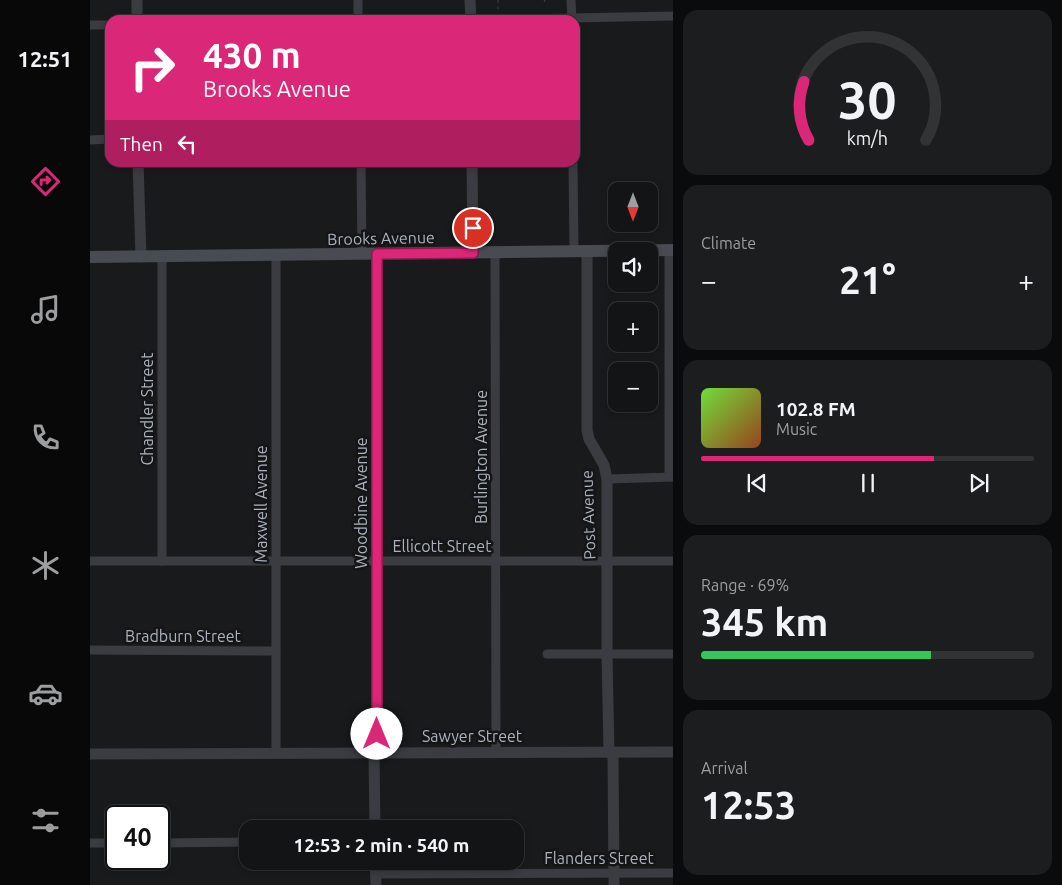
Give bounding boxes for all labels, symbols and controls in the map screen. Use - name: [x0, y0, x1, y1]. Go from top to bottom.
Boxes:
- icon: right: [120, 35, 185, 100]
- text: 430 m: [203, 35, 301, 75]
- text: 12:51: [17, 46, 73, 71]
- text: 30: [838, 71, 897, 129]
- text: Brooks Avenue: [203, 76, 351, 101]
- text: km/h: [847, 128, 888, 148]
- icon: left: [173, 130, 201, 158]
- text: Then: [120, 133, 163, 155]
- icon: directions: [28, 164, 63, 199]
- north arrow: [608, 182, 658, 232]
- map controls: [608, 182, 658, 412]
- pin: [452, 207, 494, 249]
- icon: arrive: [459, 214, 487, 242]
- street label: Brooks Avenue: [327, 228, 435, 248]
- text: Climate: [701, 234, 756, 252]
- button: sound: [608, 242, 658, 292]
- text: 21°: [839, 259, 896, 301]
- text: −: [701, 265, 717, 296]
- text: +: [1018, 265, 1034, 296]
- icon: music: [28, 292, 63, 327]
- button: +: [608, 302, 658, 352]
- street label: Chandler Street: [138, 352, 156, 466]
- button: −: [608, 362, 658, 412]
- street label: Burlington Avenue: [472, 390, 490, 524]
- text: 102.8 FM: [776, 398, 856, 420]
- icon: phone: [28, 420, 63, 455]
- text: Music: [776, 420, 817, 438]
- street label: Woodbine Avenue: [352, 437, 370, 569]
- street label: Maxwell Avenue: [252, 445, 270, 563]
- icon: previous: [743, 469, 771, 497]
- icon: pause: [854, 469, 882, 497]
- icon: next: [965, 469, 993, 497]
- street label: Post Avenue: [577, 470, 599, 560]
- street label: Ellicott Street: [393, 537, 492, 555]
- icon: climate: [28, 548, 63, 583]
- text: Range · 69%: [701, 576, 789, 594]
- text: 345 km: [701, 601, 828, 643]
- street label: Bradburn Street: [125, 627, 242, 645]
- icon: car: [28, 676, 63, 711]
- position arrow: [350, 707, 402, 759]
- street label: Sawyer Street: [422, 727, 523, 745]
- text: Arrival: [701, 759, 748, 777]
- text: 12:53: [701, 784, 796, 826]
- icon: filters: [28, 803, 63, 838]
- speed limit sign: 40: [105, 805, 170, 870]
- text: 12:53 · 2 min · 540 m: [294, 834, 469, 856]
- street label: Flanders Street: [544, 849, 654, 867]

